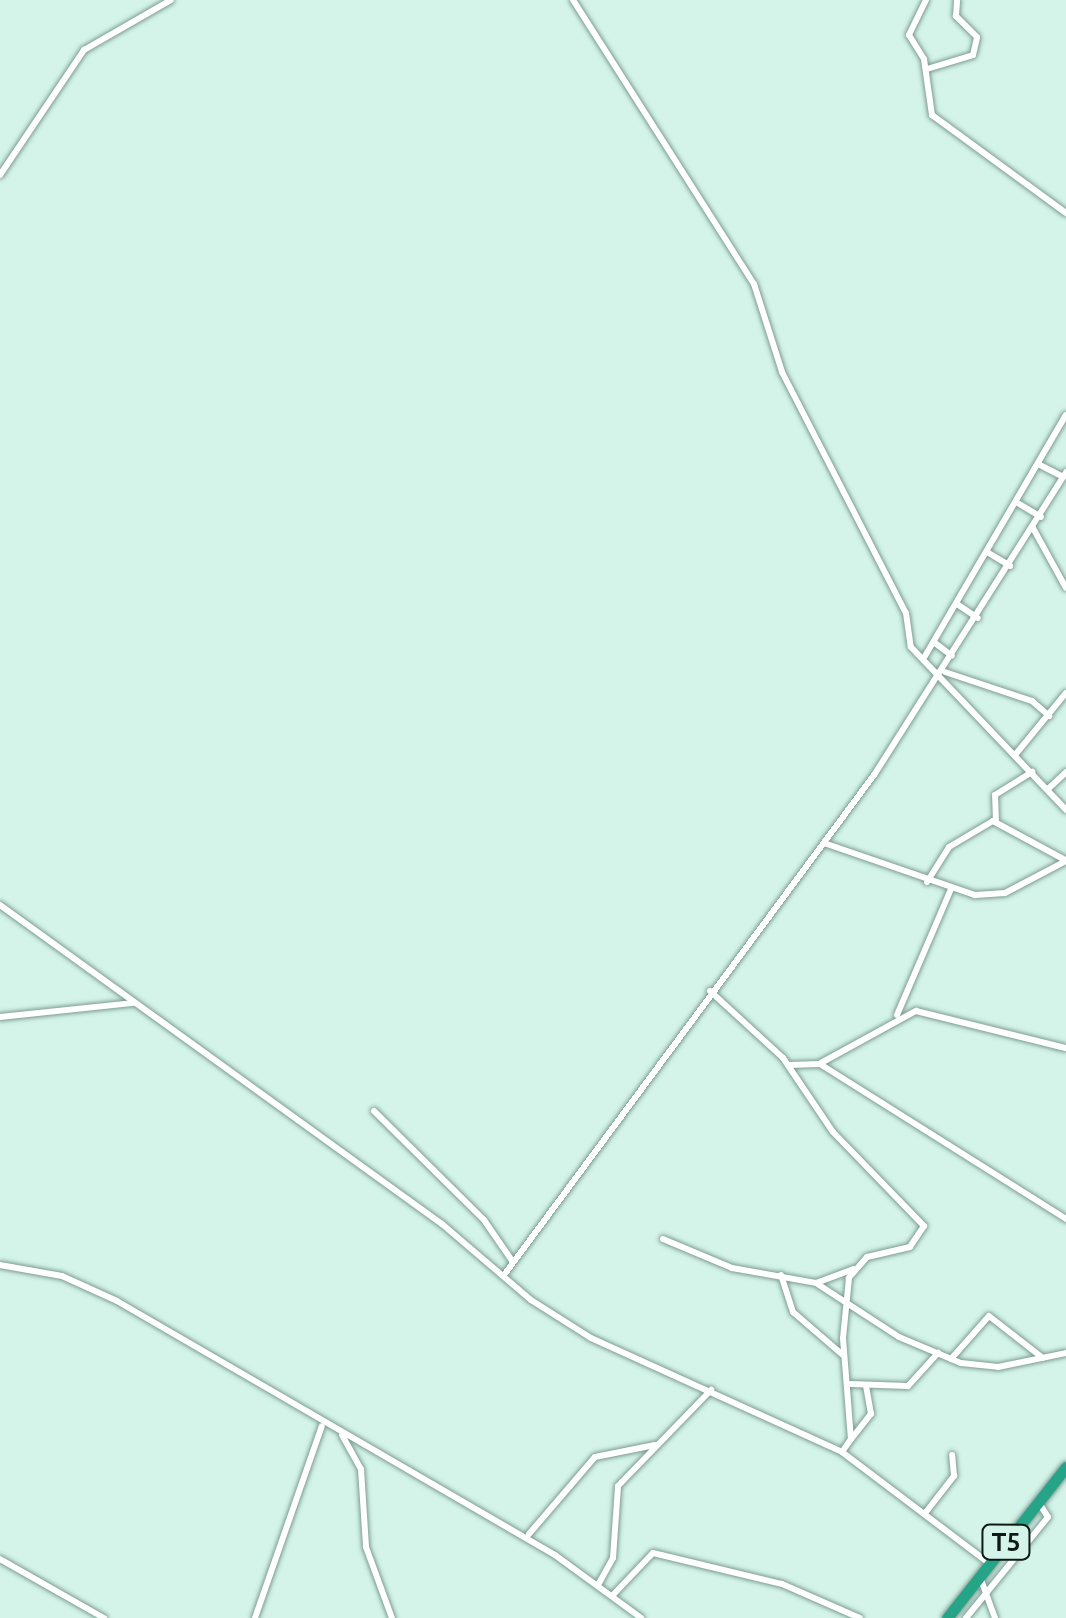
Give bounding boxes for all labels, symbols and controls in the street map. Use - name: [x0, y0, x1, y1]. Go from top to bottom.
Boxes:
- road number: T5: [981, 1522, 1031, 1562]

